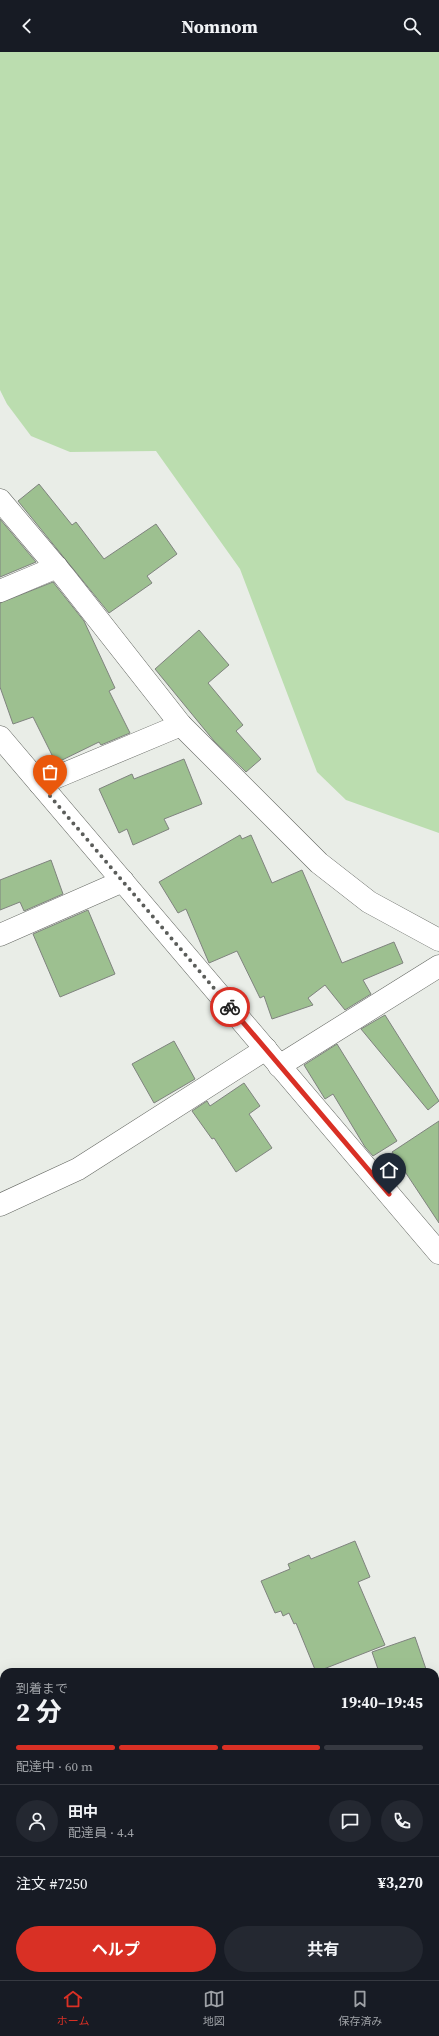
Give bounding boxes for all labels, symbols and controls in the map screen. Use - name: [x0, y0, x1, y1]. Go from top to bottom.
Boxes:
- text: Nomnom: [181, 14, 258, 39]
- icon: back: [16, 15, 38, 37]
- icon: search: [401, 15, 423, 37]
- pin: [33, 755, 67, 796]
- icon: bag: [39, 761, 61, 783]
- courier: [210, 987, 250, 1027]
- icon: bike: [219, 996, 241, 1018]
- pin: [372, 1153, 406, 1194]
- icon: home: [378, 1159, 400, 1181]
- text: 到着まで: [16, 1680, 68, 1697]
- text: 19:40–19:45: [341, 1692, 423, 1713]
- text: 2 分: [16, 1694, 62, 1730]
- text: 配達中 · 60 m: [16, 1758, 93, 1775]
- button: person: [16, 1800, 58, 1842]
- button: chat: [329, 1800, 371, 1842]
- button: phone: [381, 1800, 423, 1842]
- text: 田中: [68, 1801, 98, 1822]
- text: 配達員 · 4.4: [68, 1824, 134, 1841]
- text: ¥3,270: [378, 1872, 423, 1893]
- text: 注文 #7250: [16, 1873, 87, 1894]
- button: ヘルプ: [16, 1926, 216, 1972]
- button: 共有: [224, 1926, 423, 1972]
- tab: ホーム: [57, 1988, 89, 2029]
- tab: 地図: [203, 1988, 225, 2029]
- tab: 保存済み: [338, 1988, 382, 2029]

